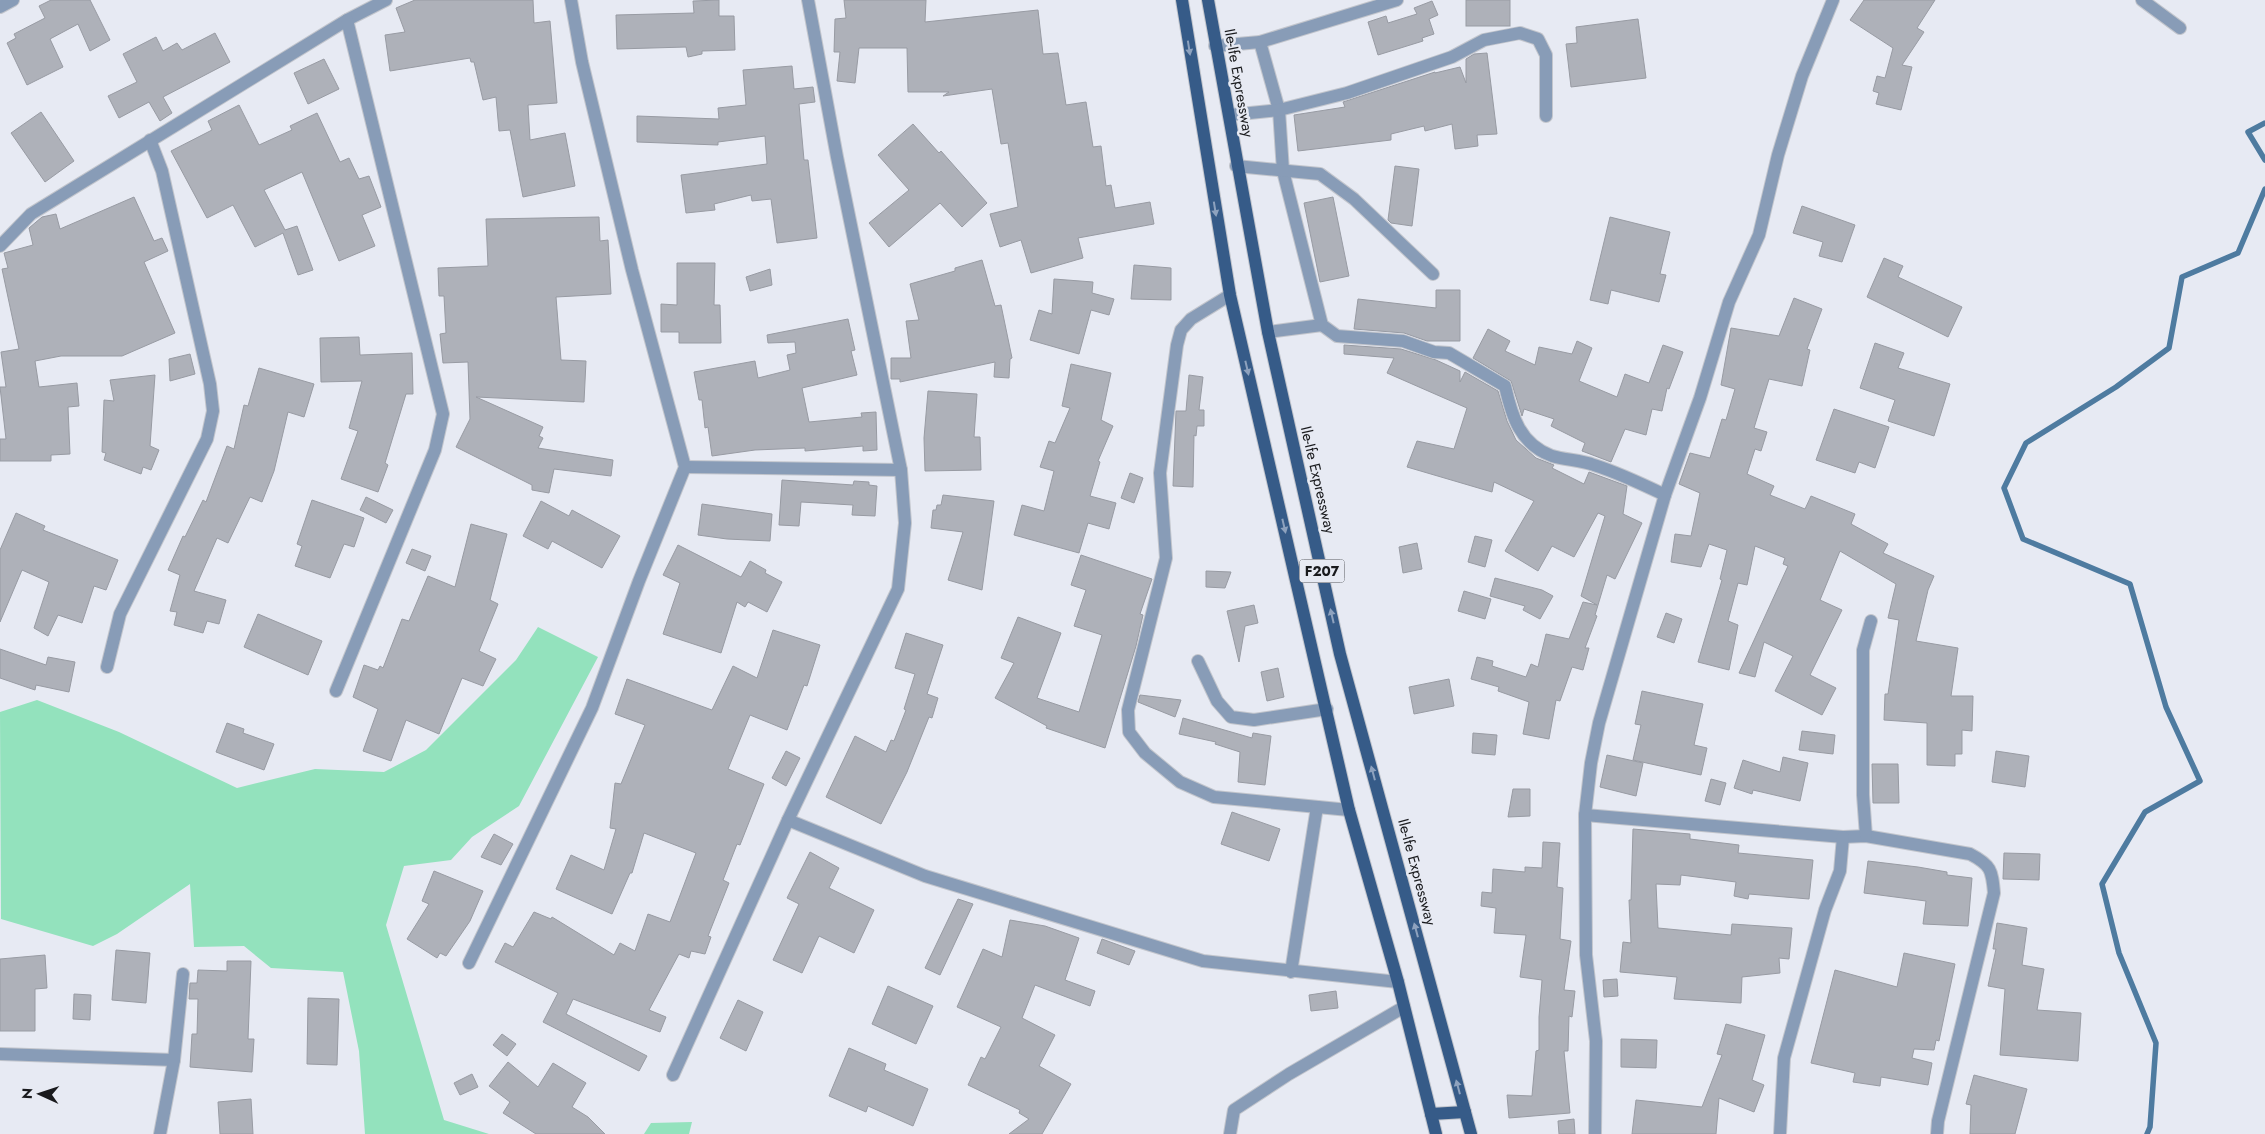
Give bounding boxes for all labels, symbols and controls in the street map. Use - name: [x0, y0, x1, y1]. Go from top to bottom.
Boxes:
- street label: Ile-Ife Expressway: [1219, 27, 1259, 139]
- one-way arrow: [1186, 41, 1194, 57]
- one-way arrow: [1212, 201, 1220, 217]
- one-way arrow: [1243, 360, 1251, 375]
- street label: Ile-Ife Expressway: [1295, 424, 1341, 536]
- one-way arrow: [1280, 518, 1288, 534]
- road number: F207: [1300, 560, 1344, 582]
- one-way arrow: [1328, 609, 1336, 624]
- one-way arrow: [1369, 766, 1377, 781]
- street label: Ile-Ife Expressway: [1392, 816, 1442, 928]
- one-way arrow: [1411, 923, 1419, 938]
- north arrow: [15, 1069, 65, 1119]
- one-way arrow: [1454, 1079, 1462, 1094]
- text: N: [17, 1087, 37, 1099]

